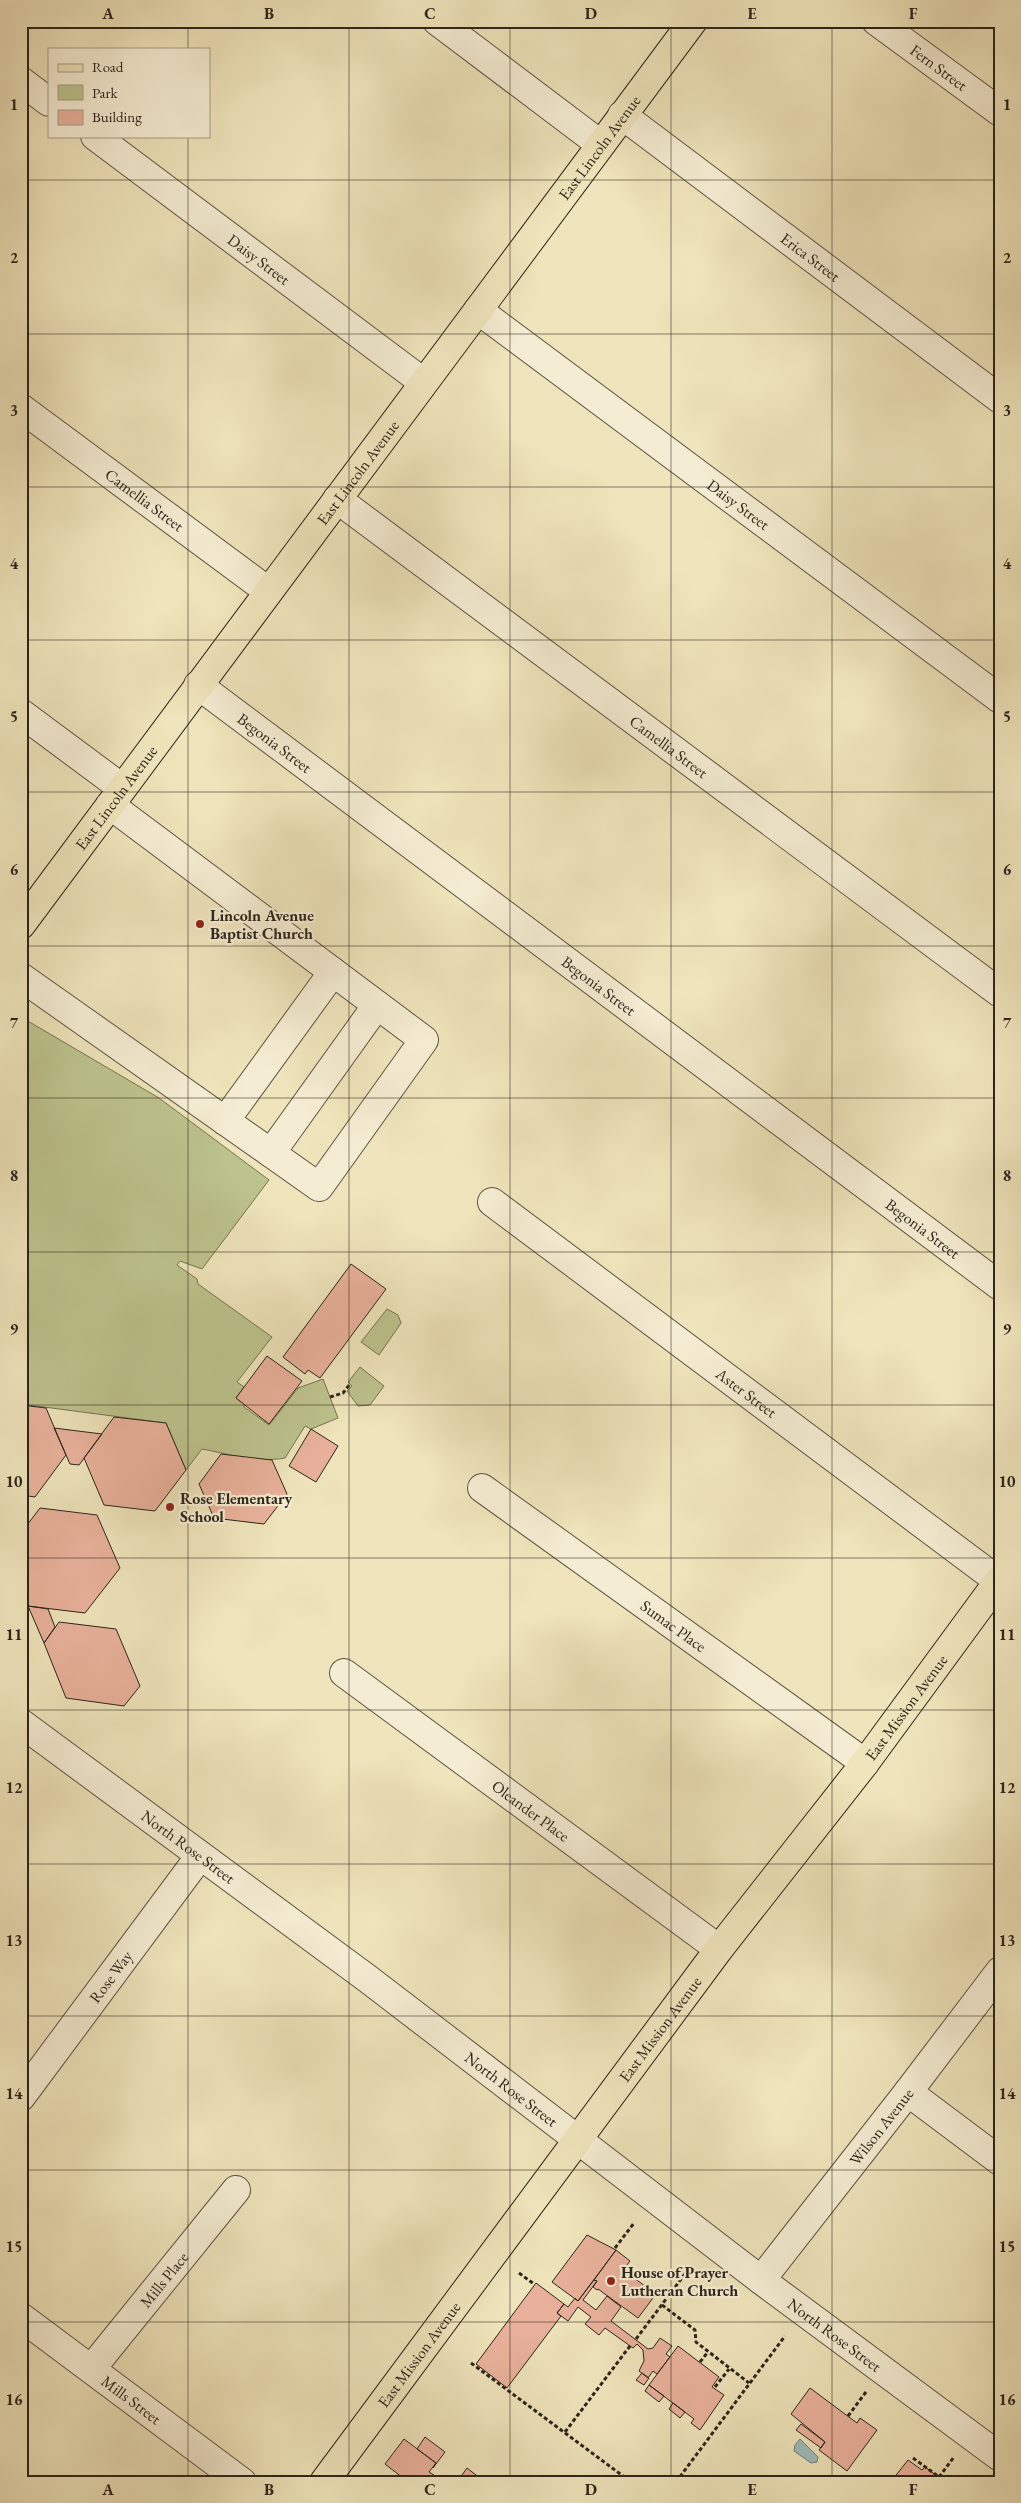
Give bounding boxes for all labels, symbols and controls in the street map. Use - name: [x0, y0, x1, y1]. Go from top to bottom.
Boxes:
- text: A: [101, 3, 114, 24]
- text: B: [264, 3, 274, 24]
- text: C: [424, 3, 436, 24]
- text: D: [585, 3, 597, 24]
- text: E: [747, 3, 757, 24]
- text: F: [909, 3, 918, 24]
- street label: Fern Street: [906, 39, 972, 95]
- legend: [48, 48, 210, 138]
- text: Road: [92, 57, 124, 76]
- text: Park: [92, 83, 119, 102]
- street label: East Lincoln Avenue: [553, 91, 645, 204]
- text: 1: [10, 94, 18, 115]
- text: 1: [1003, 94, 1011, 115]
- text: Building: [92, 107, 142, 126]
- street label: Erica Street: [777, 228, 845, 286]
- street label: Daisy Street: [224, 229, 294, 289]
- text: 2: [10, 247, 19, 268]
- text: 2: [1003, 247, 1012, 268]
- text: 3: [10, 400, 18, 421]
- text: 3: [1003, 400, 1011, 421]
- street label: East Lincoln Avenue: [312, 416, 403, 529]
- street label: Camellia Street: [101, 464, 188, 536]
- street label: Daisy Street: [703, 474, 774, 534]
- text: 4: [10, 553, 19, 574]
- text: 4: [1003, 553, 1012, 574]
- text: 5: [10, 706, 18, 727]
- text: 5: [1003, 706, 1011, 727]
- street label: Begonia Street: [233, 708, 316, 777]
- street label: Camellia Street: [625, 710, 712, 783]
- street label: East Lincoln Avenue: [70, 741, 162, 854]
- text: 6: [10, 859, 19, 880]
- text: 6: [1003, 859, 1012, 880]
- place label: Lincoln Avenue Baptist Church: [210, 905, 314, 944]
- marker: Lincoln Avenue Baptist Church: [194, 918, 206, 930]
- street label: Begonia Street: [558, 951, 640, 1020]
- text: 7: [10, 1012, 19, 1033]
- text: 7: [1003, 1012, 1012, 1033]
- text: 8: [10, 1165, 18, 1186]
- text: 8: [1003, 1165, 1011, 1186]
- street label: Begonia Street: [882, 1194, 964, 1263]
- text: 9: [10, 1318, 19, 1339]
- text: 9: [1003, 1318, 1012, 1339]
- street label: Aster Street: [711, 1362, 781, 1422]
- text: 10: [6, 1471, 23, 1492]
- text: 10: [999, 1471, 1016, 1492]
- place label: Rose Elementary School: [180, 1488, 293, 1527]
- marker: Rose Elementary School: [164, 1501, 176, 1513]
- street label: Sumac Place: [637, 1595, 711, 1656]
- text: 11: [6, 1624, 22, 1645]
- text: 11: [999, 1624, 1015, 1645]
- street label: East Mission Avenue: [860, 1650, 952, 1764]
- street label: Oleander Place: [488, 1775, 574, 1846]
- text: 12: [6, 1777, 23, 1798]
- text: 12: [999, 1777, 1016, 1798]
- street label: North Rose Street: [137, 1805, 240, 1888]
- text: 13: [6, 1930, 22, 1951]
- text: 13: [999, 1930, 1015, 1951]
- street label: Rose Way: [84, 1945, 137, 2007]
- street label: East Mission Avenue: [614, 1972, 706, 2086]
- street label: North Rose Street: [461, 2047, 562, 2131]
- text: 14: [6, 2083, 23, 2104]
- street label: Wilson Avenue: [844, 2083, 918, 2169]
- text: 14: [999, 2083, 1016, 2104]
- text: 15: [6, 2236, 22, 2257]
- text: 15: [999, 2236, 1015, 2257]
- street label: Mills Place: [135, 2247, 193, 2312]
- place label: House of Prayer Lutheran Church: [621, 2262, 738, 2301]
- marker: House of Prayer Lutheran Church: [605, 2275, 617, 2287]
- street label: North Rose Street: [784, 2293, 886, 2376]
- street label: East Mission Avenue: [373, 2297, 465, 2411]
- street label: Mills Street: [97, 2370, 166, 2429]
- text: 16: [6, 2389, 23, 2410]
- text: 16: [999, 2389, 1016, 2410]
- text: A: [101, 2479, 114, 2500]
- text: B: [264, 2479, 274, 2500]
- text: C: [424, 2479, 436, 2500]
- text: D: [585, 2479, 597, 2500]
- text: E: [747, 2479, 757, 2500]
- text: F: [909, 2479, 918, 2500]

